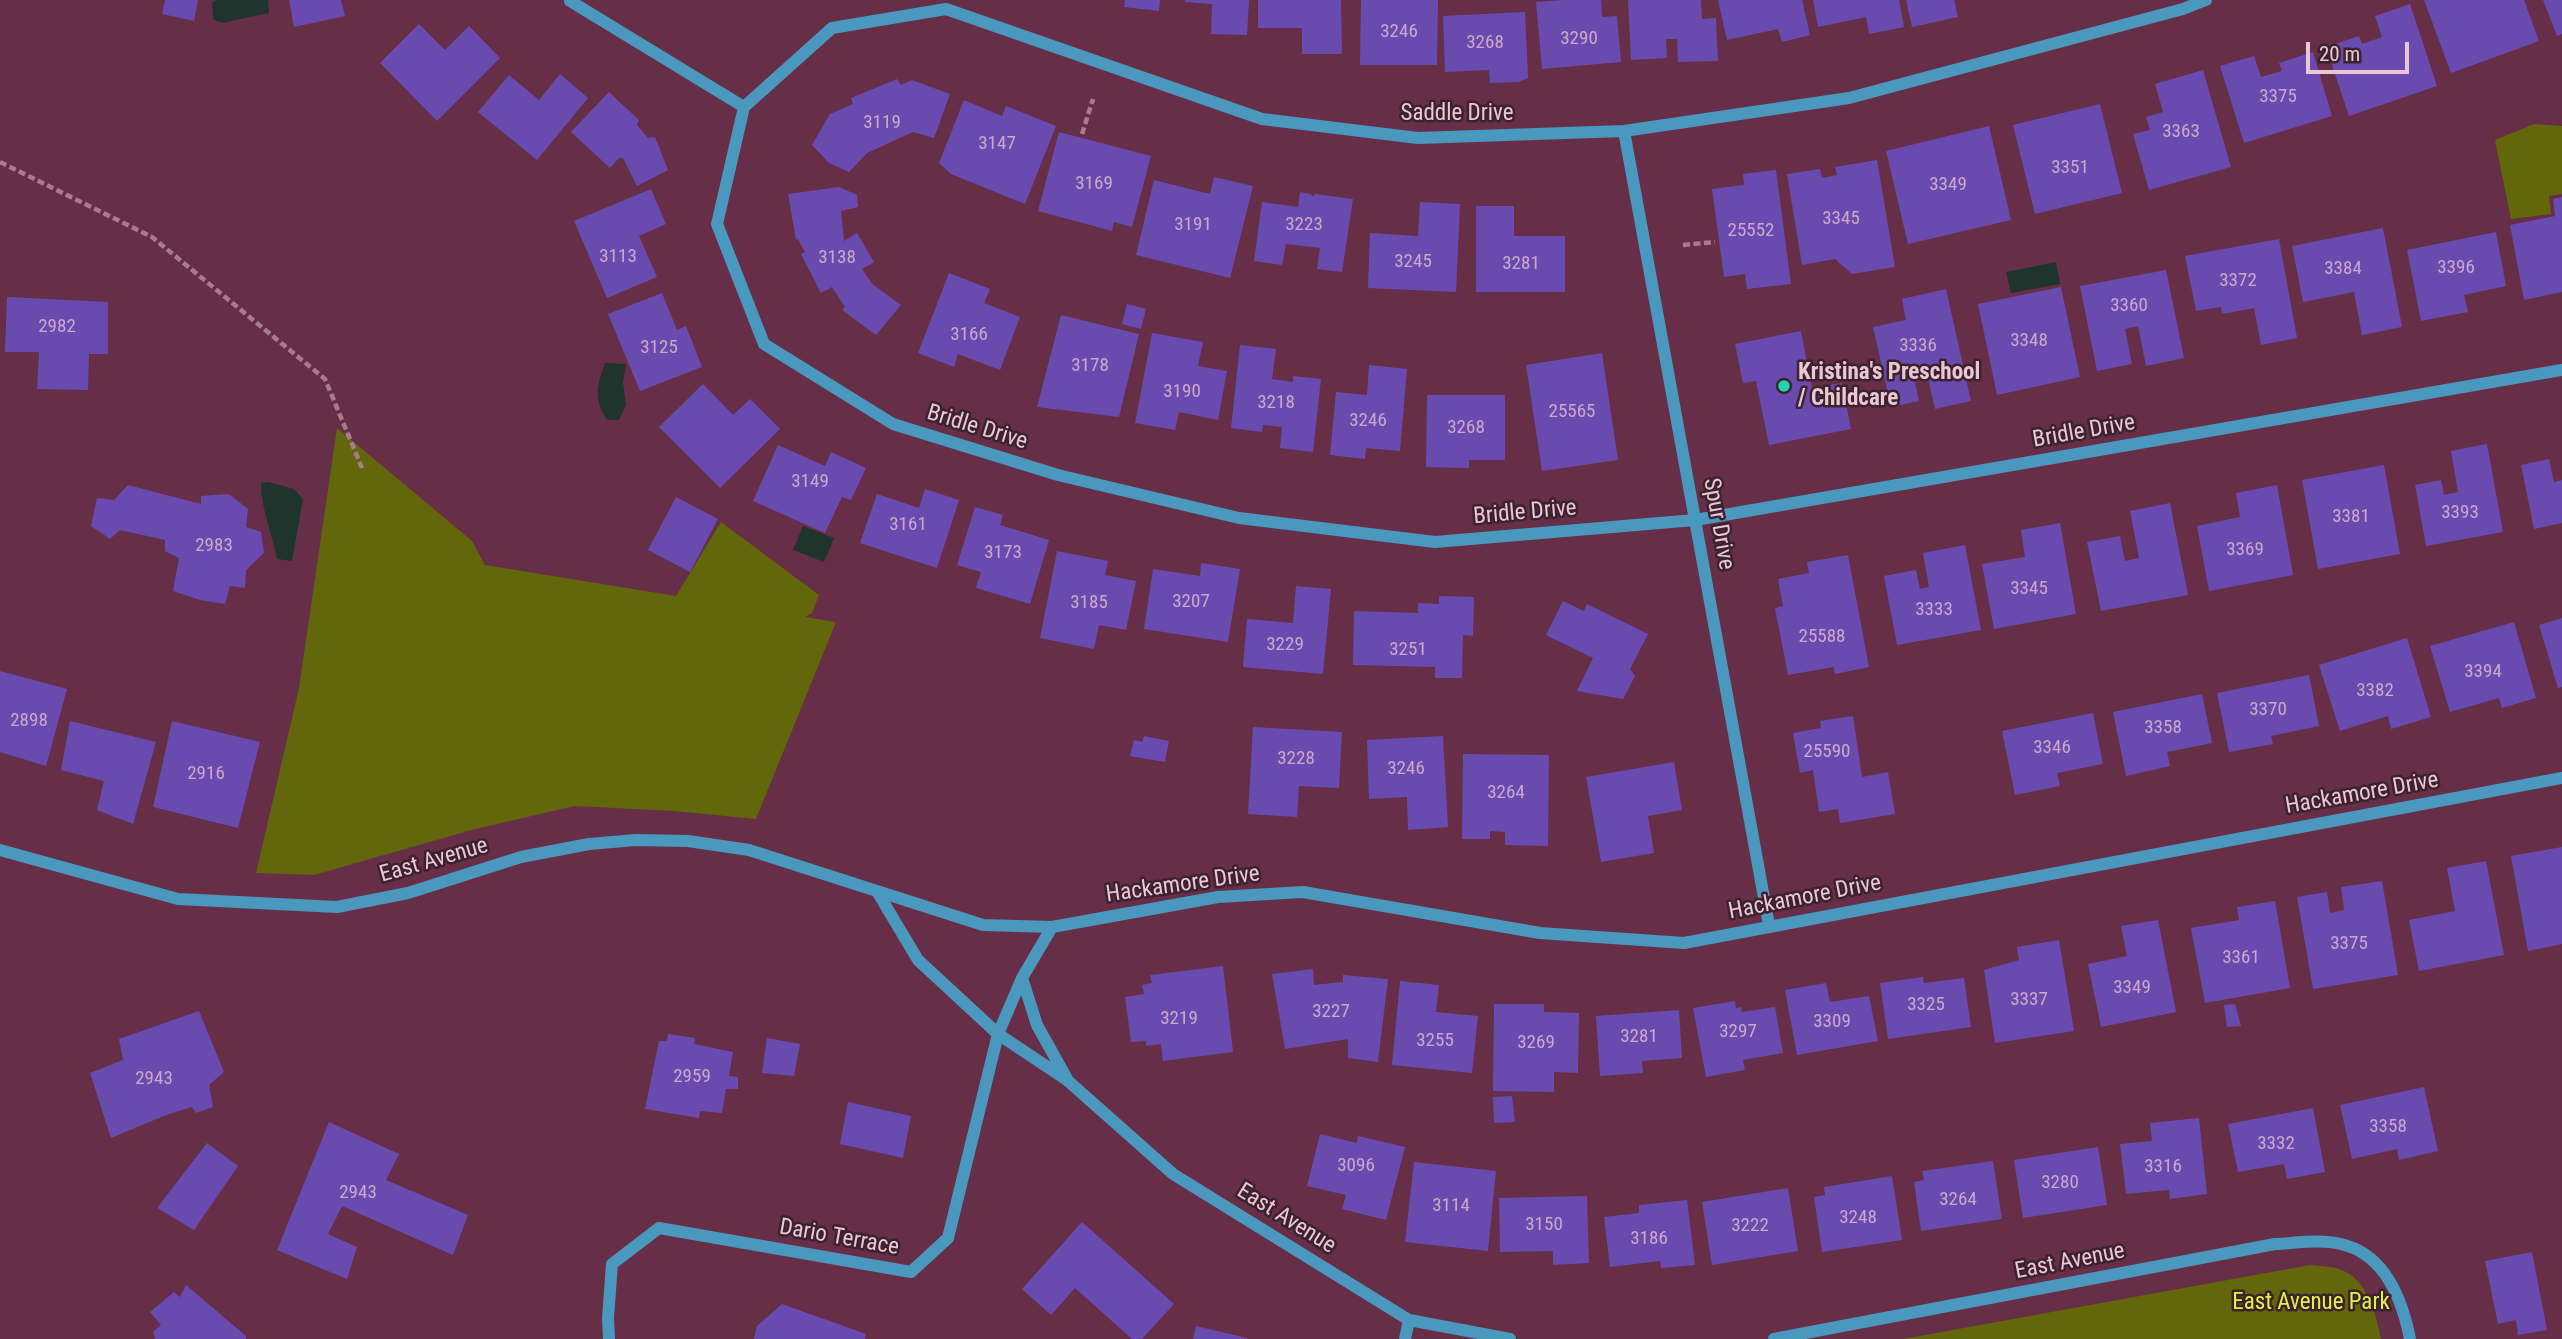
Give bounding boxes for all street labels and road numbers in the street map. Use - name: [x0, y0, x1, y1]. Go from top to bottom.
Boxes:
- street label: Saddle Drive: [1401, 100, 1513, 128]
- street label: Bridle Drive: [923, 400, 1031, 456]
- street label: Bridle Drive: [2031, 409, 2137, 455]
- street label: Spur Drive: [1696, 476, 1740, 572]
- street label: Bridle Drive: [1472, 495, 1578, 531]
- street label: Hackamore Drive: [2283, 767, 2441, 821]
- street label: East Avenue: [377, 832, 491, 890]
- street label: Hackamore Drive: [1104, 861, 1262, 909]
- street label: Hackamore Drive: [1726, 870, 1884, 926]
- street label: East Avenue: [1232, 1178, 1340, 1260]
- street label: Dario Terrace: [777, 1214, 901, 1262]
- street label: East Avenue: [2013, 1238, 2127, 1286]

